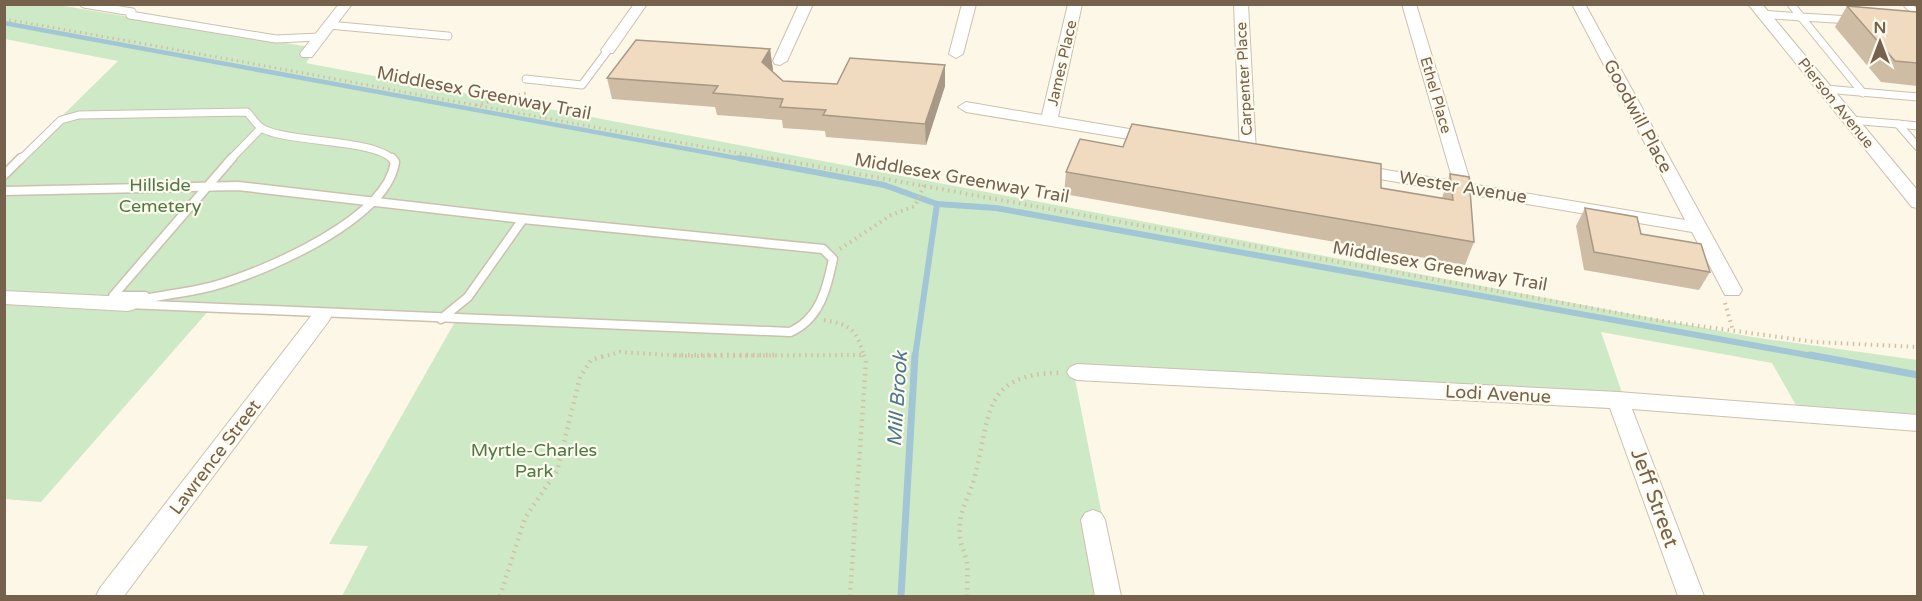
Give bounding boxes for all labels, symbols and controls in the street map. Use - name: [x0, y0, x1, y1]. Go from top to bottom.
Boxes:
- north arrow: [1850, 12, 1910, 72]
- street label: James Place: [1043, 18, 1081, 108]
- text: N: [1874, 18, 1886, 38]
- street label: Carpenter Place: [1232, 22, 1256, 136]
- street label: Pierson Avenue: [1794, 54, 1878, 152]
- street label: Ethel Place: [1416, 55, 1456, 135]
- street label: Goodwill Place: [1599, 55, 1677, 177]
- street label: Middlesex Greenway Trail: [375, 61, 593, 125]
- street label: Middlesex Greenway Trail: [853, 148, 1071, 208]
- street label: Wester Avenue: [1398, 166, 1528, 208]
- park label: Hillside Cemetery: [119, 174, 202, 217]
- street label: Middlesex Greenway Trail: [1331, 236, 1549, 296]
- water label: Mill Brook: [883, 348, 913, 448]
- street label: Lodi Avenue: [1444, 380, 1552, 408]
- street label: Lawrence Street: [165, 395, 265, 519]
- park label: Myrtle-Charles Park: [471, 439, 597, 482]
- street label: Jeff Street: [1625, 445, 1684, 551]

